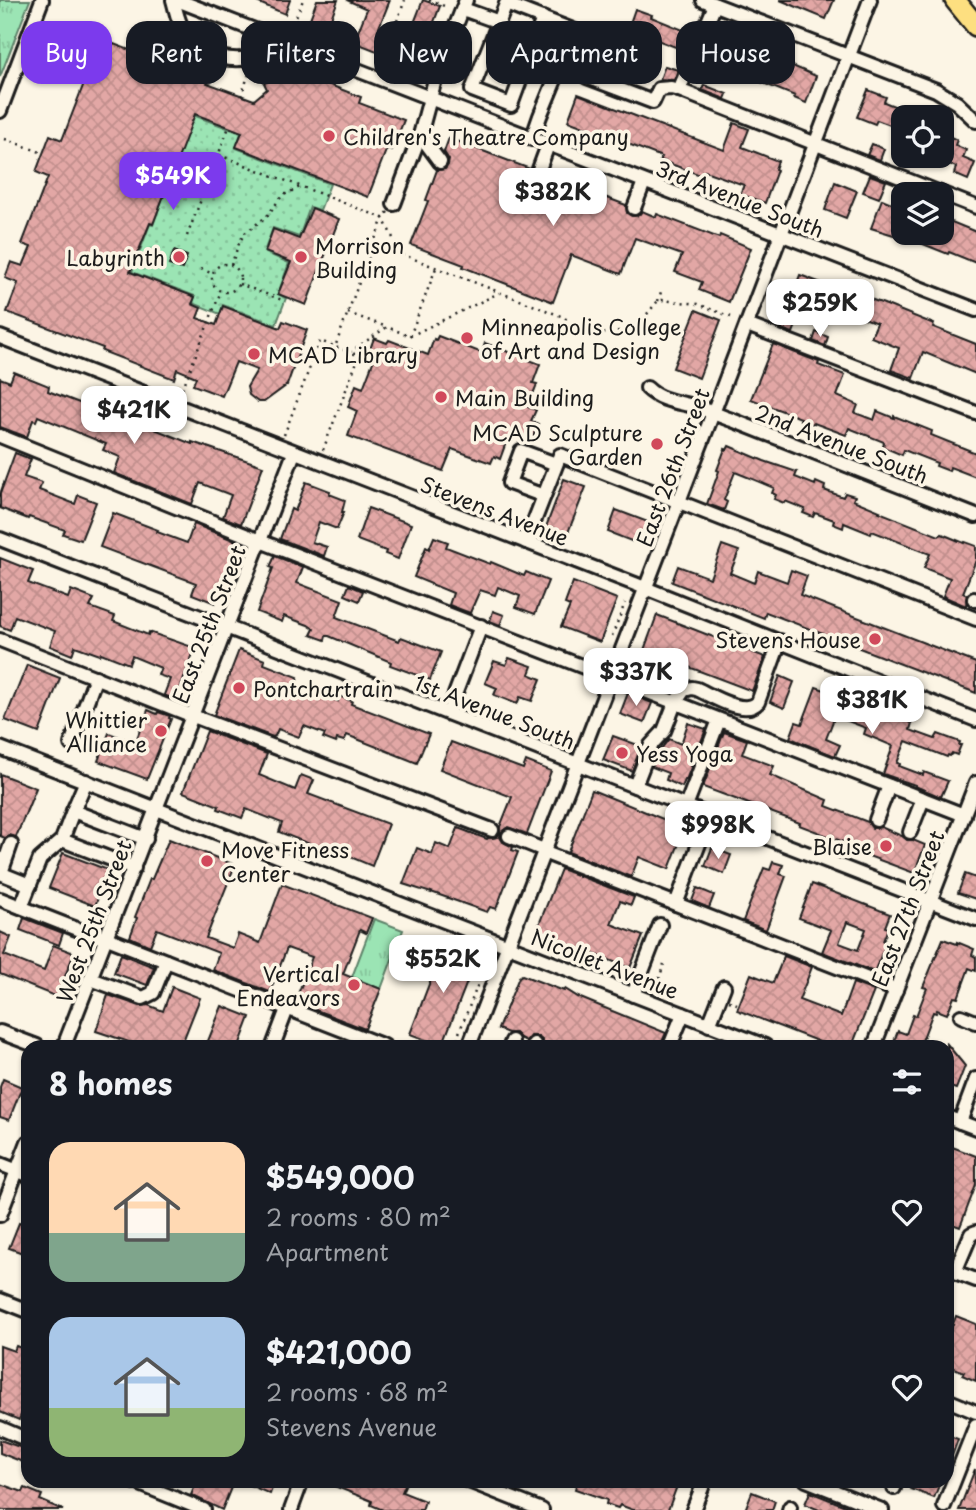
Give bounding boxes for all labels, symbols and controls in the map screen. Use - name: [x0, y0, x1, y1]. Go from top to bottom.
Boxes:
- chip: Buy: [21, 21, 112, 84]
- chip: Rent: [126, 21, 227, 84]
- chip: Filters: [241, 21, 360, 84]
- chip: New: [374, 21, 472, 84]
- chip: Apartment: [486, 21, 662, 84]
- chip: House: [676, 21, 795, 84]
- map controls: [891, 105, 954, 245]
- button: locate: [891, 105, 954, 168]
- place label: Children's Theatre Company: [343, 120, 629, 152]
- marker: Children's Theatre Company: [321, 128, 337, 144]
- street label: 3rd Avenue South: [651, 151, 829, 245]
- pin: $549K: [124, 152, 222, 212]
- text: $549K: [135, 157, 211, 192]
- pin: $382K: [504, 168, 602, 228]
- text: $382K: [515, 173, 591, 208]
- button: layers: [891, 182, 954, 245]
- place label: Morrison Building: [315, 229, 404, 285]
- place label: Labyrinth: [66, 241, 165, 273]
- marker: Labyrinth: [171, 249, 187, 265]
- marker: Morrison Building: [293, 249, 309, 265]
- pin: $259K: [771, 280, 869, 339]
- text: $259K: [782, 284, 858, 319]
- place label: Minneapolis College of Art and Design: [481, 310, 681, 366]
- marker: Minneapolis College of Art and Design: [459, 330, 475, 346]
- place label: MCAD Library: [268, 338, 418, 370]
- marker: MCAD Library: [246, 346, 262, 362]
- place label: Main Building: [455, 381, 594, 413]
- street label: East 26th Street: [627, 383, 717, 551]
- pin: $421K: [85, 386, 183, 446]
- marker: Main Building: [433, 389, 449, 405]
- text: $421K: [97, 391, 171, 426]
- street label: 2nd Avenue South: [751, 395, 933, 491]
- place label: MCAD Sculpture Garden: [472, 416, 643, 472]
- marker: MCAD Sculpture Garden: [649, 436, 665, 452]
- street label: Stevens Avenue: [416, 467, 574, 553]
- street label: East 25th Street: [163, 540, 253, 708]
- place label: Stevens House: [716, 623, 861, 655]
- marker: Stevens House: [867, 631, 883, 647]
- pin: $337K: [587, 648, 685, 708]
- text: $337K: [599, 653, 673, 688]
- street label: 1st Avenue South: [410, 666, 580, 756]
- place label: Pontchartrain: [253, 672, 393, 704]
- pin: $381K: [823, 676, 921, 736]
- marker: Pontchartrain: [231, 680, 247, 696]
- text: $381K: [836, 681, 908, 716]
- place label: Whittier Alliance: [65, 703, 147, 759]
- marker: Whittier Alliance: [153, 723, 169, 739]
- place label: Yess Yoga: [636, 737, 733, 769]
- marker: Yess Yoga: [614, 745, 630, 761]
- pin: $998K: [669, 802, 767, 861]
- text: $998K: [681, 806, 755, 841]
- street label: East 27th Street: [863, 825, 951, 991]
- place label: Blaise: [812, 830, 872, 862]
- place label: Move Fitness Center: [221, 833, 349, 889]
- street label: West 25th Street: [47, 835, 139, 1007]
- marker: Blaise: [878, 838, 894, 854]
- marker: Move Fitness Center: [199, 853, 215, 869]
- street label: Nicollet Avenue: [526, 920, 684, 1006]
- pin: $552K: [394, 936, 492, 995]
- text: $552K: [405, 940, 481, 975]
- place label: Vertical Endeavors: [237, 957, 340, 1013]
- marker: Vertical Endeavors: [346, 977, 362, 993]
- text: 8 homes: [49, 1060, 172, 1105]
- icon: filters: [888, 1063, 926, 1101]
- text: $549,000: [266, 1154, 415, 1199]
- icon: home: [105, 1170, 189, 1254]
- icon: heart: [888, 1193, 926, 1231]
- text: 2 rooms · 80 m²: [266, 1199, 451, 1234]
- text: Apartment: [266, 1234, 389, 1269]
- text: $421,000: [266, 1329, 412, 1374]
- icon: home: [105, 1345, 189, 1429]
- icon: heart: [888, 1368, 926, 1406]
- text: 2 rooms · 68 m²: [266, 1374, 448, 1409]
- text: Stevens Avenue: [266, 1409, 437, 1444]

